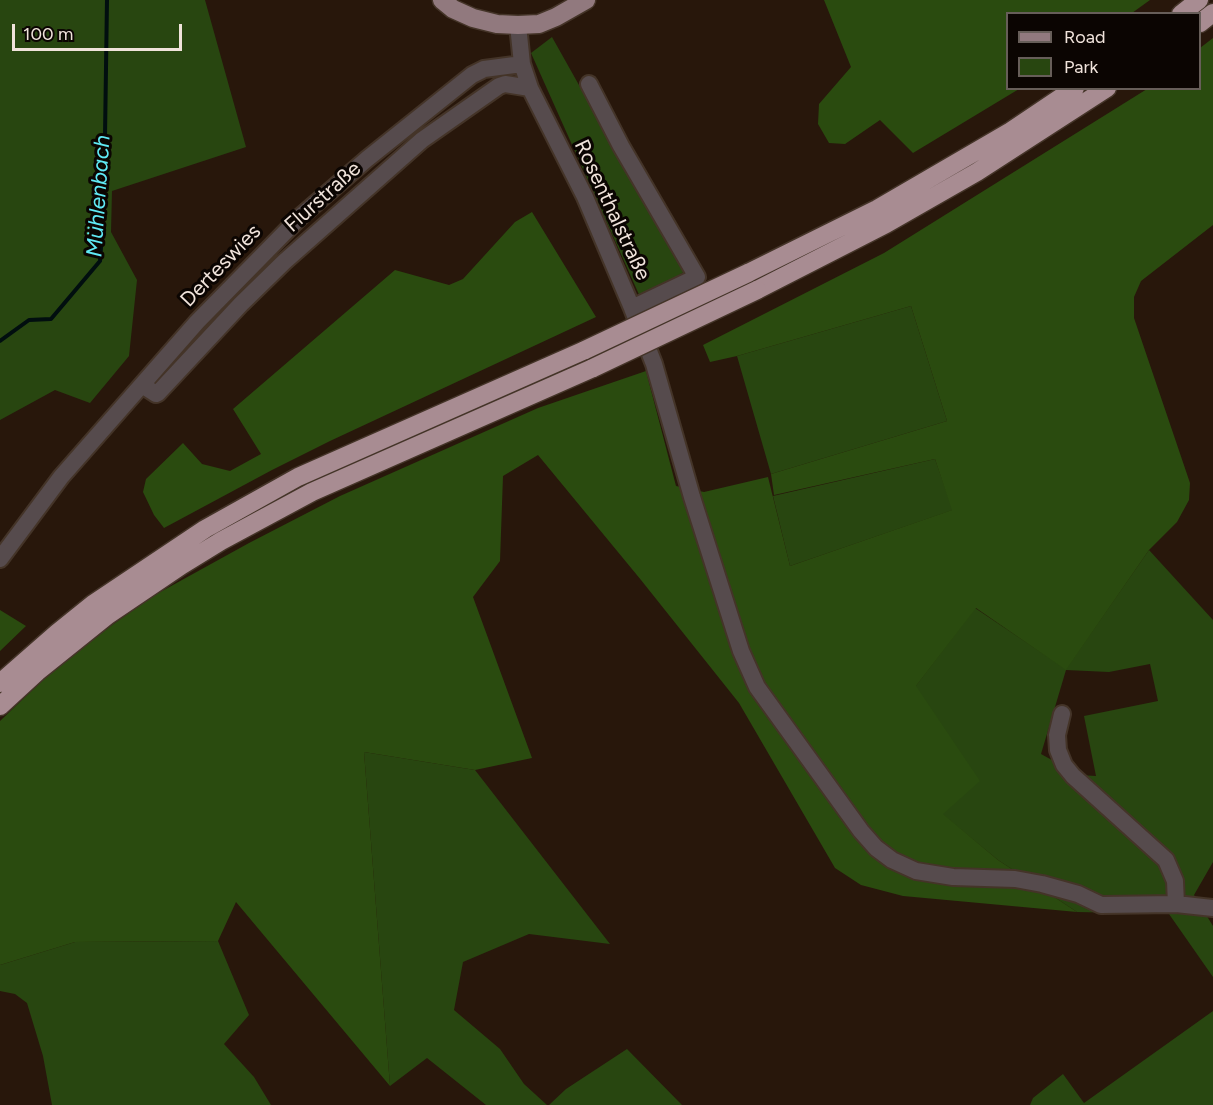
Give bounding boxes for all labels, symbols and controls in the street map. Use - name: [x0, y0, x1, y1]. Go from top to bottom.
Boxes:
- scale bar: [15, 12, 184, 50]
- legend: [1006, 12, 1201, 90]
- text: 100 m: [23, 23, 73, 45]
- text: Road: [1064, 26, 1105, 48]
- text: Park: [1064, 56, 1098, 78]
- water label: Mühlenbach: [82, 134, 116, 258]
- street label: Rosenthalstraße: [568, 136, 656, 284]
- street label: Flurstraße: [280, 156, 366, 238]
- street label: Derteswies: [176, 220, 266, 312]

